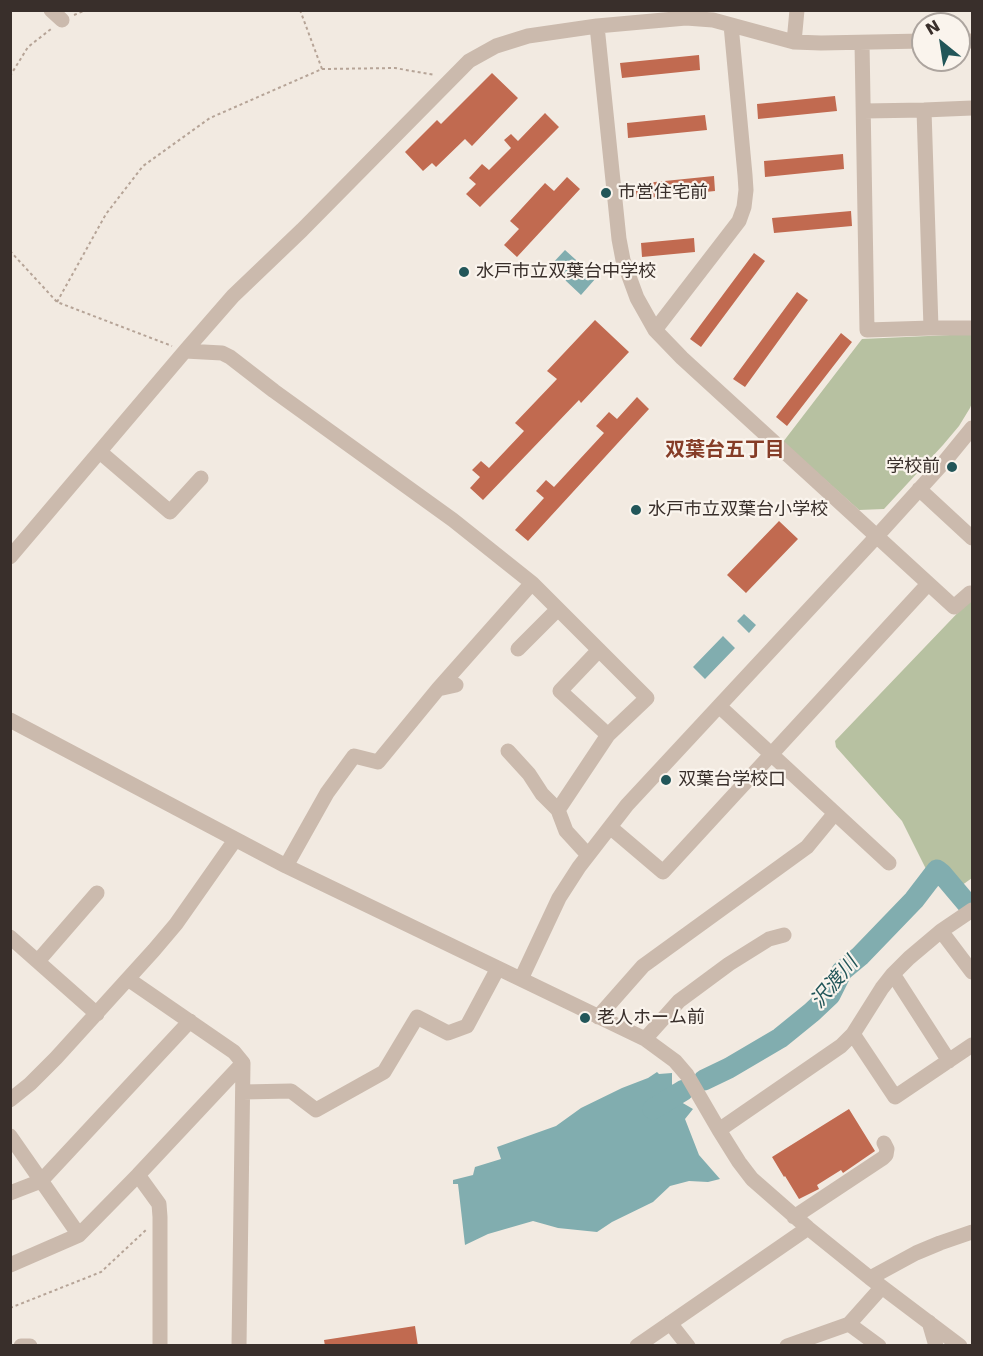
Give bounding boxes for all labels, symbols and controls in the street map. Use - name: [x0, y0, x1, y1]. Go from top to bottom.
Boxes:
- north arrow: [911, 12, 971, 72]
- text: N: [922, 16, 943, 39]
- place label: 市営住宅前: [618, 182, 708, 204]
- marker: 市営住宅前: [599, 186, 613, 200]
- place label: 水戸市立双葉台中学校: [476, 261, 656, 283]
- marker: 水戸市立双葉台中学校: [457, 265, 471, 279]
- district label: 双葉台五丁目: [665, 439, 785, 463]
- place label: 学校前: [886, 456, 940, 478]
- marker: 学校前: [945, 460, 959, 474]
- place label: 水戸市立双葉台小学校: [648, 499, 828, 521]
- marker: 水戸市立双葉台小学校: [629, 503, 643, 517]
- place label: 双葉台学校口: [678, 769, 786, 791]
- marker: 双葉台学校口: [659, 773, 673, 787]
- water label: 沢渡川: [807, 952, 863, 1014]
- place label: 老人ホーム前: [597, 1007, 705, 1029]
- marker: 老人ホーム前: [578, 1011, 592, 1025]

